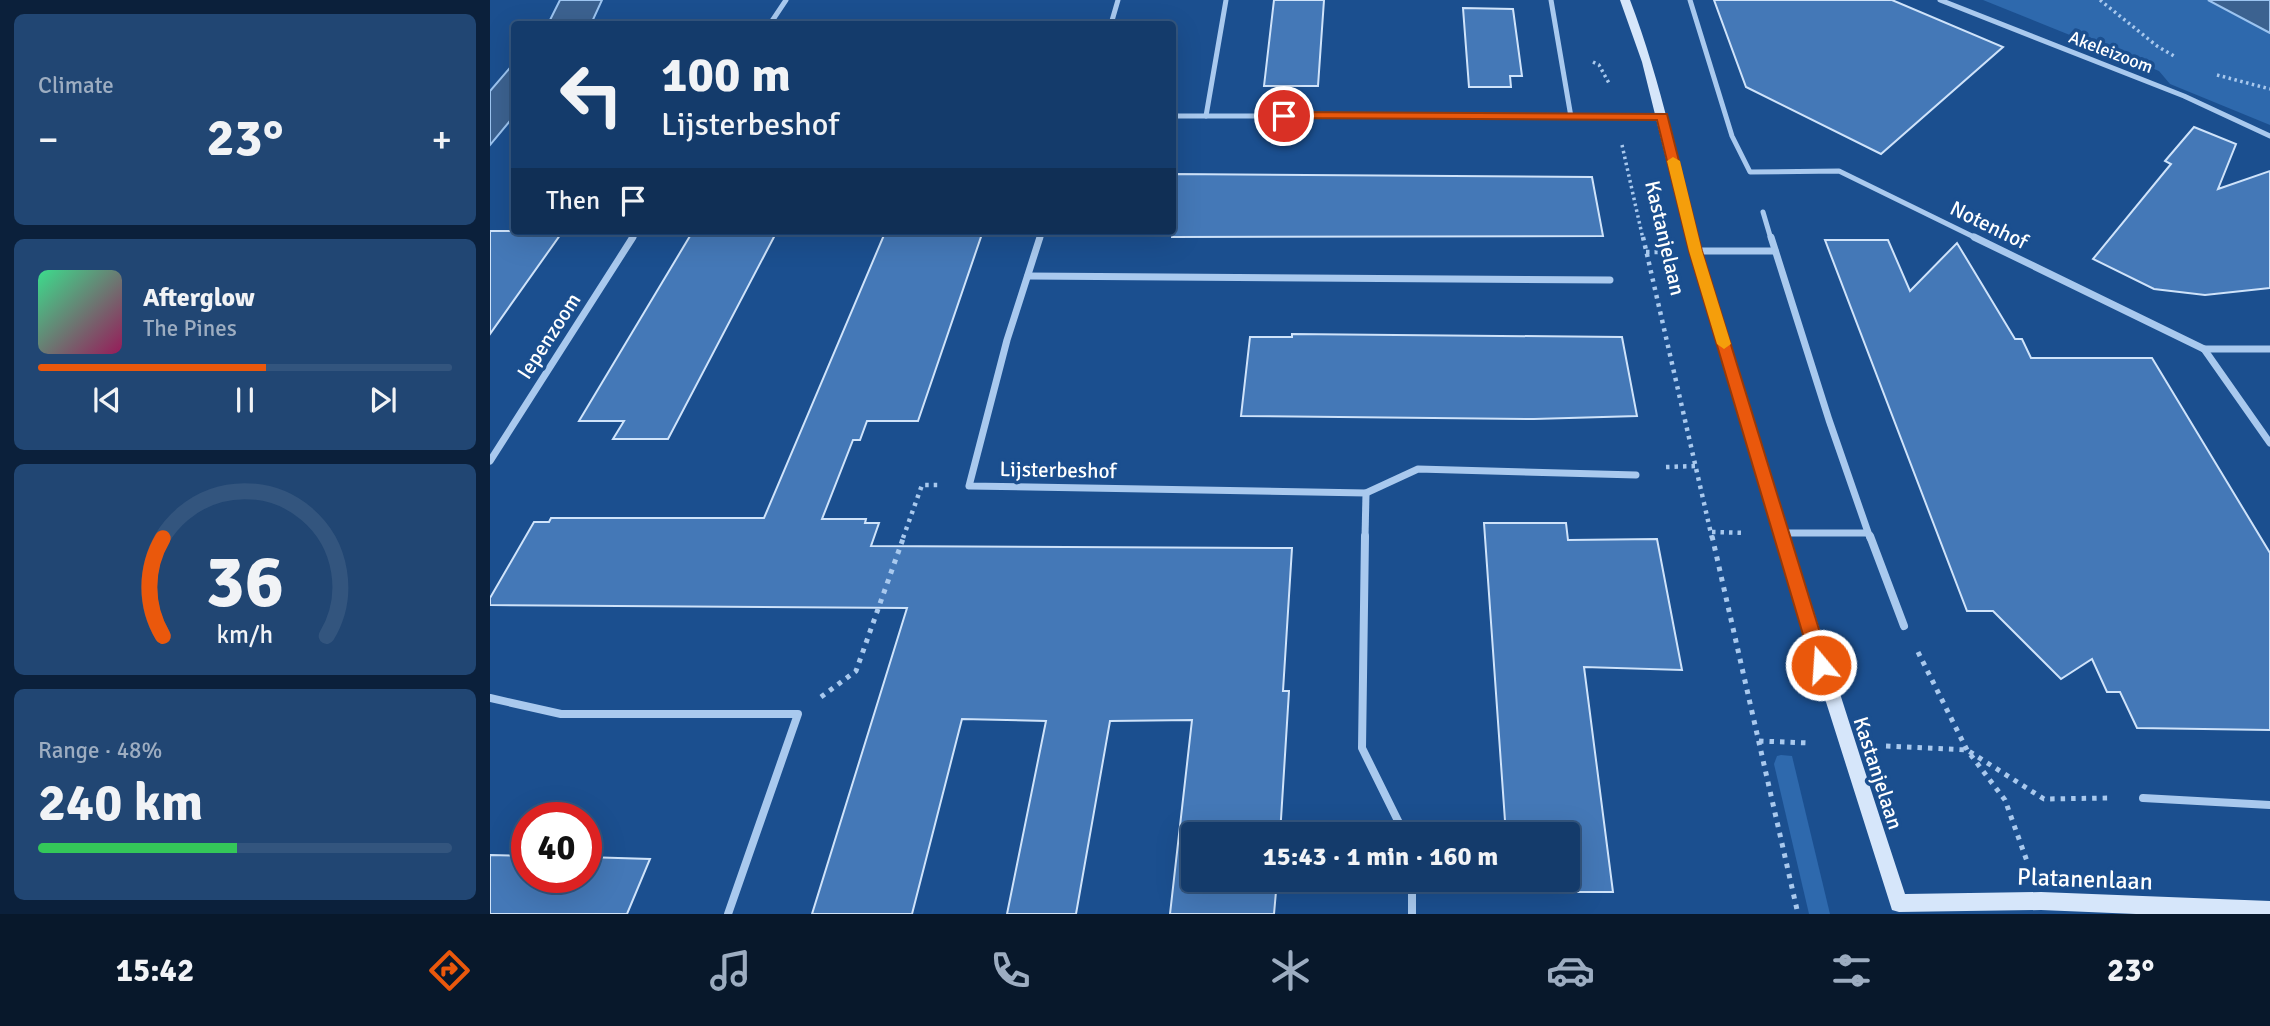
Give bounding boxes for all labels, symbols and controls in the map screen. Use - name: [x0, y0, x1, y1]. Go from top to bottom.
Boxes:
- street label: Akeleizoom: [2066, 26, 2156, 78]
- text: 100 m: [661, 45, 791, 105]
- icon: left: [546, 49, 637, 140]
- text: Climate: [38, 71, 114, 100]
- pin: [1254, 86, 1314, 146]
- icon: arrive: [1265, 97, 1303, 135]
- text: Lijsterbeshof: [661, 105, 839, 144]
- text: 23°: [207, 106, 283, 170]
- text: −: [38, 116, 59, 163]
- text: +: [431, 116, 452, 163]
- street label: Kastanjelaan: [1639, 178, 1691, 298]
- icon: arrive: [614, 182, 652, 220]
- text: Then: [546, 185, 600, 217]
- street label: Notenhof: [1946, 195, 2033, 255]
- text: Afterglow: [143, 282, 255, 314]
- street label: Iepenzoom: [512, 288, 586, 384]
- text: The Pines: [143, 314, 237, 343]
- icon: previous: [88, 381, 126, 419]
- icon: pause: [226, 381, 264, 419]
- icon: next: [364, 381, 402, 419]
- street label: Lijsterbeshof: [999, 456, 1118, 484]
- text: 36: [206, 538, 284, 627]
- text: km/h: [217, 618, 273, 649]
- position arrow: [1784, 628, 1858, 702]
- street label: Kastanjelaan: [1848, 713, 1908, 833]
- text: Range · 48%: [38, 736, 162, 765]
- text: 240 km: [38, 771, 203, 835]
- speed limit sign: 40: [511, 802, 602, 893]
- text: 15:43 · 1 min · 160 m: [1263, 841, 1498, 873]
- street label: Platanenlaan: [2017, 862, 2153, 896]
- icon: directions: [425, 946, 474, 995]
- icon: music: [706, 946, 755, 995]
- icon: phone: [986, 946, 1035, 995]
- icon: climate: [1266, 946, 1315, 995]
- icon: car: [1546, 946, 1595, 995]
- icon: filters: [1827, 946, 1876, 995]
- text: 15:42: [116, 951, 194, 990]
- text: 23°: [2107, 951, 2154, 990]

